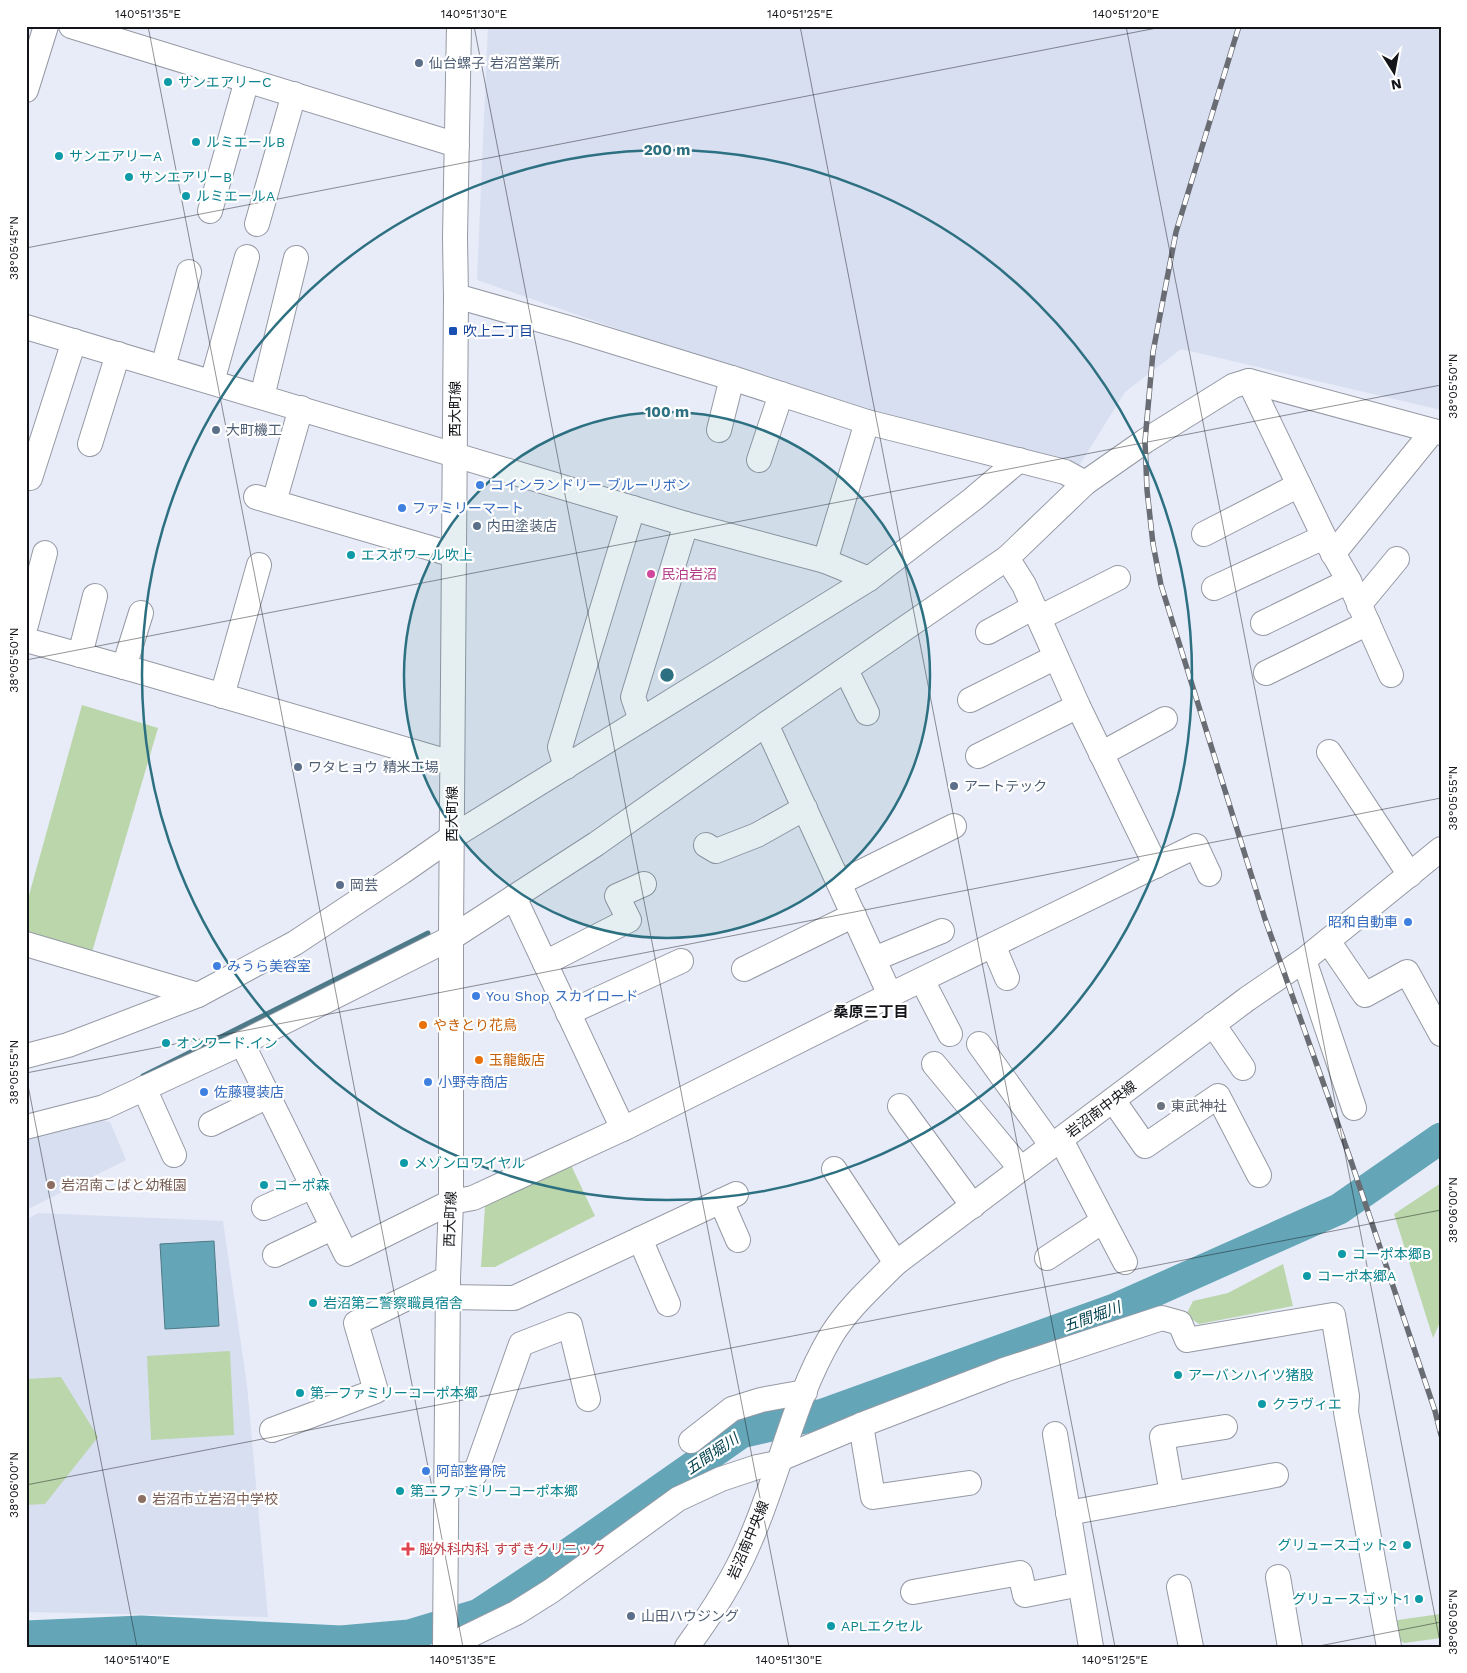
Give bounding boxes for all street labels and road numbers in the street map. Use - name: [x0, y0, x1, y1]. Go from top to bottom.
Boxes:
- street label: 西大町線: [447, 381, 463, 437]
- street label: 西大町線: [444, 786, 460, 842]
- street label: 岩沼南中央線: [1063, 1077, 1139, 1141]
- street label: 西大町線: [441, 1191, 459, 1247]
- street label: 岩沼南中央線: [724, 1498, 772, 1582]

